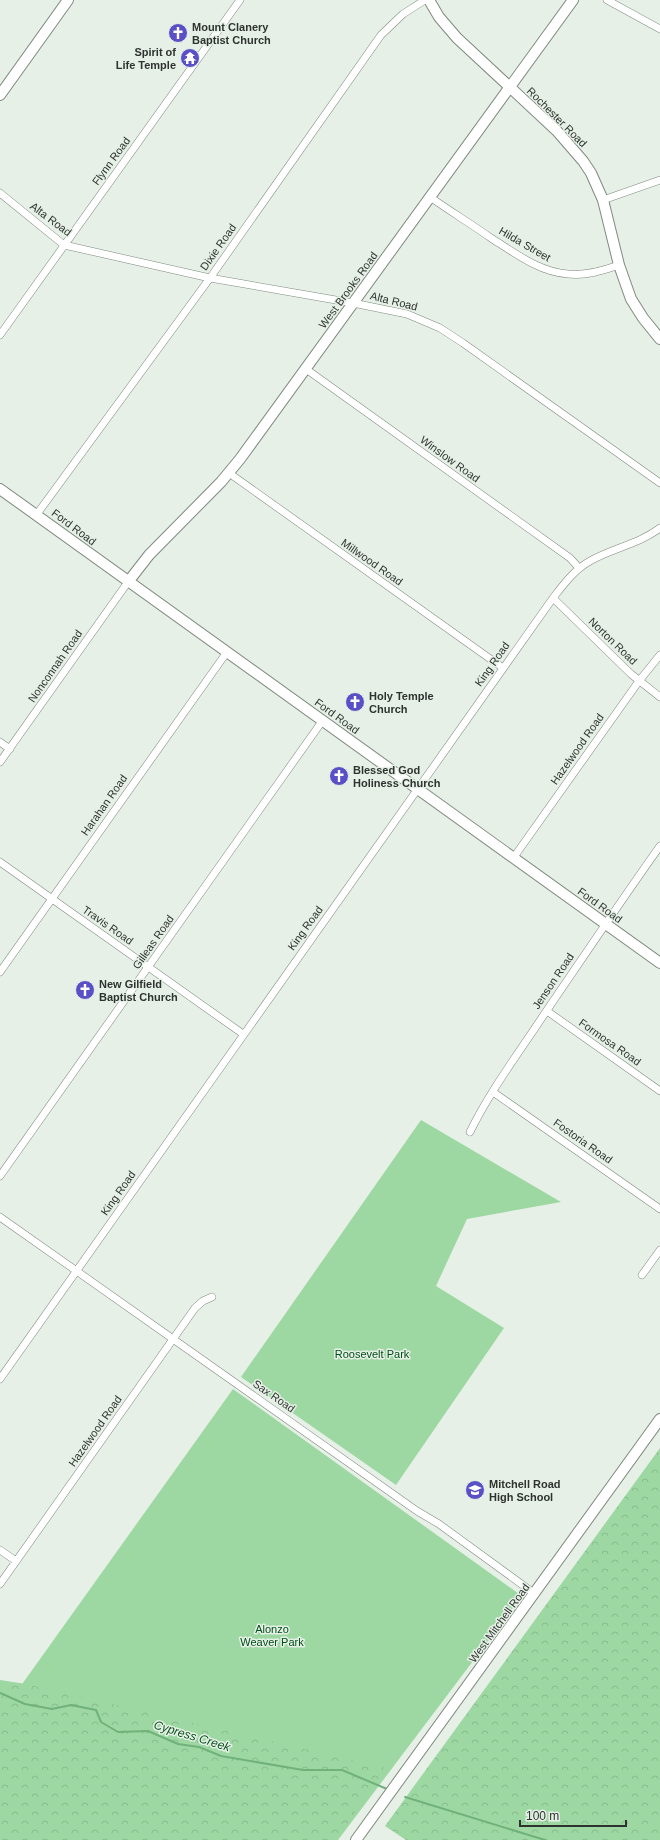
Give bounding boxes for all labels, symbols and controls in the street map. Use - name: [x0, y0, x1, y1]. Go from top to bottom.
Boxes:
- place label: Mount Clanery Baptist Church: [192, 21, 271, 46]
- church icon: Mount Clanery Baptist Church: [167, 22, 189, 44]
- place label: Spirit of Life Temple: [116, 46, 176, 71]
- temple icon: Spirit of Life Temple: [179, 47, 201, 69]
- street label: Rochester Road: [525, 85, 589, 149]
- street label: Flynn Road: [90, 135, 132, 187]
- street label: Alta Road: [28, 200, 74, 238]
- street label: Dixie Road: [198, 222, 238, 272]
- street label: Hilda Street: [497, 224, 553, 264]
- street label: West Brooks Road: [316, 249, 380, 331]
- street label: Alta Road: [369, 289, 419, 313]
- street label: Winslow Road: [418, 433, 482, 485]
- street label: Ford Road: [50, 507, 98, 547]
- street label: Millwood Road: [339, 536, 405, 588]
- street label: Norton Road: [586, 615, 640, 667]
- street label: Nonconnah Road: [26, 627, 84, 705]
- street label: King Road: [472, 640, 512, 688]
- place label: Holy Temple Church: [369, 690, 434, 715]
- church icon: Holy Temple Church: [344, 691, 366, 713]
- street label: Ford Road: [312, 696, 362, 736]
- street label: Hazelwood Road: [548, 711, 606, 787]
- place label: Blessed God Holiness Church: [353, 764, 441, 789]
- church icon: Blessed God Holiness Church: [328, 765, 350, 787]
- street label: Harahan Road: [79, 772, 129, 838]
- street label: Ford Road: [575, 885, 625, 925]
- street label: Travis Road: [80, 903, 136, 947]
- street label: King Road: [285, 904, 325, 952]
- street label: Gilleas Road: [130, 913, 176, 971]
- street label: Jenson Road: [530, 951, 576, 1011]
- place label: New Gilfield Baptist Church: [99, 978, 178, 1003]
- church icon: New Gilfield Baptist Church: [74, 979, 96, 1001]
- street label: Formosa Road: [577, 1016, 643, 1068]
- street label: Fostoria Road: [551, 1116, 615, 1166]
- street label: King Road: [98, 1169, 138, 1217]
- park label: Roosevelt Park: [335, 1348, 410, 1360]
- street label: Sax Road: [251, 1377, 297, 1415]
- street label: Hazelwood Road: [66, 1393, 124, 1469]
- place label: Mitchell Road High School: [489, 1478, 561, 1503]
- school or university icon: Mitchell Road High School: [464, 1479, 486, 1501]
- street label: West Mitchell Road: [466, 1581, 532, 1665]
- park label: Alonzo Weaver Park: [240, 1623, 304, 1648]
- water label: Cypress Creek: [152, 1718, 233, 1755]
- scale bar: [520, 1802, 626, 1828]
- text: 100 m: [526, 1809, 559, 1823]

